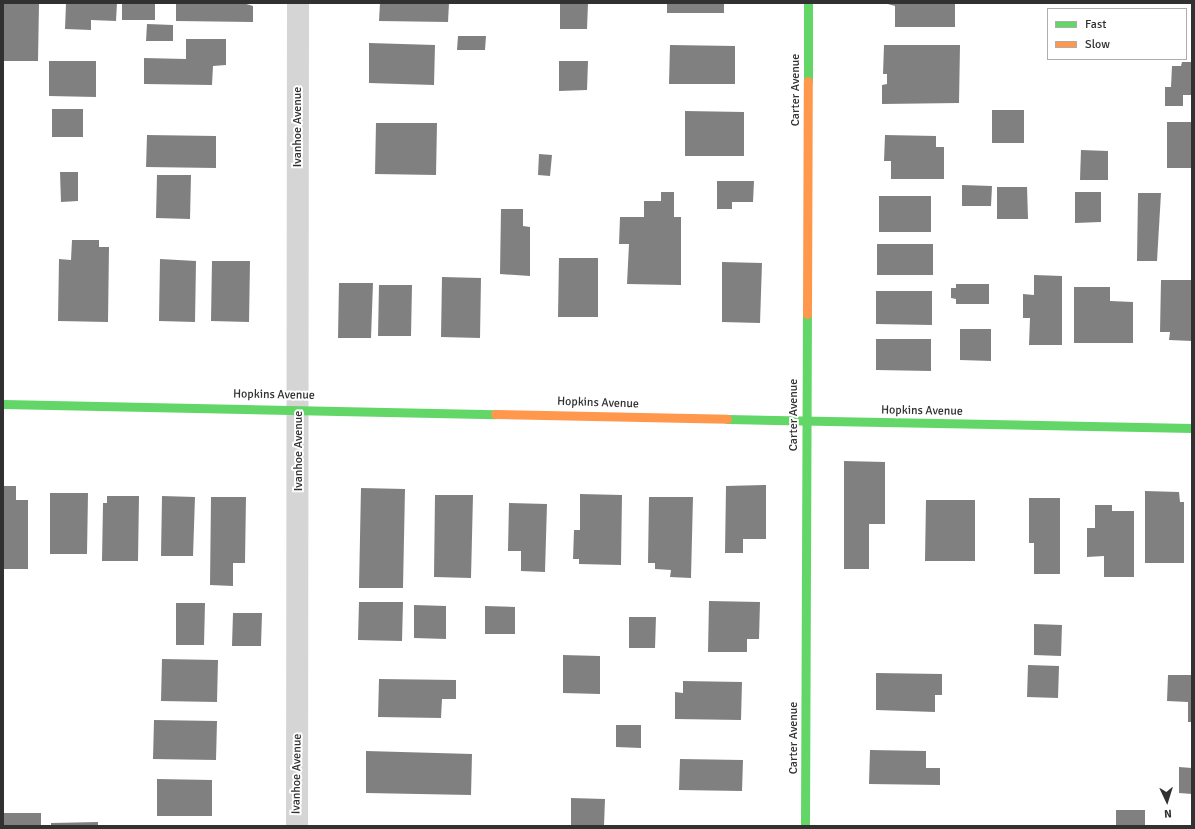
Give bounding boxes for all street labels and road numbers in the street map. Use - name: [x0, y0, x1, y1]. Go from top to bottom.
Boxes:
- street label: Carter Avenue: [789, 54, 803, 126]
- street label: Ivanhoe Avenue: [291, 87, 305, 167]
- street label: Carter Avenue: [787, 379, 801, 451]
- street label: Hopkins Avenue: [233, 387, 315, 403]
- street label: Hopkins Avenue: [557, 394, 639, 412]
- street label: Hopkins Avenue: [881, 403, 963, 419]
- street label: Ivanhoe Avenue: [292, 411, 306, 491]
- street label: Carter Avenue: [787, 702, 801, 774]
- street label: Ivanhoe Avenue: [289, 734, 305, 814]

